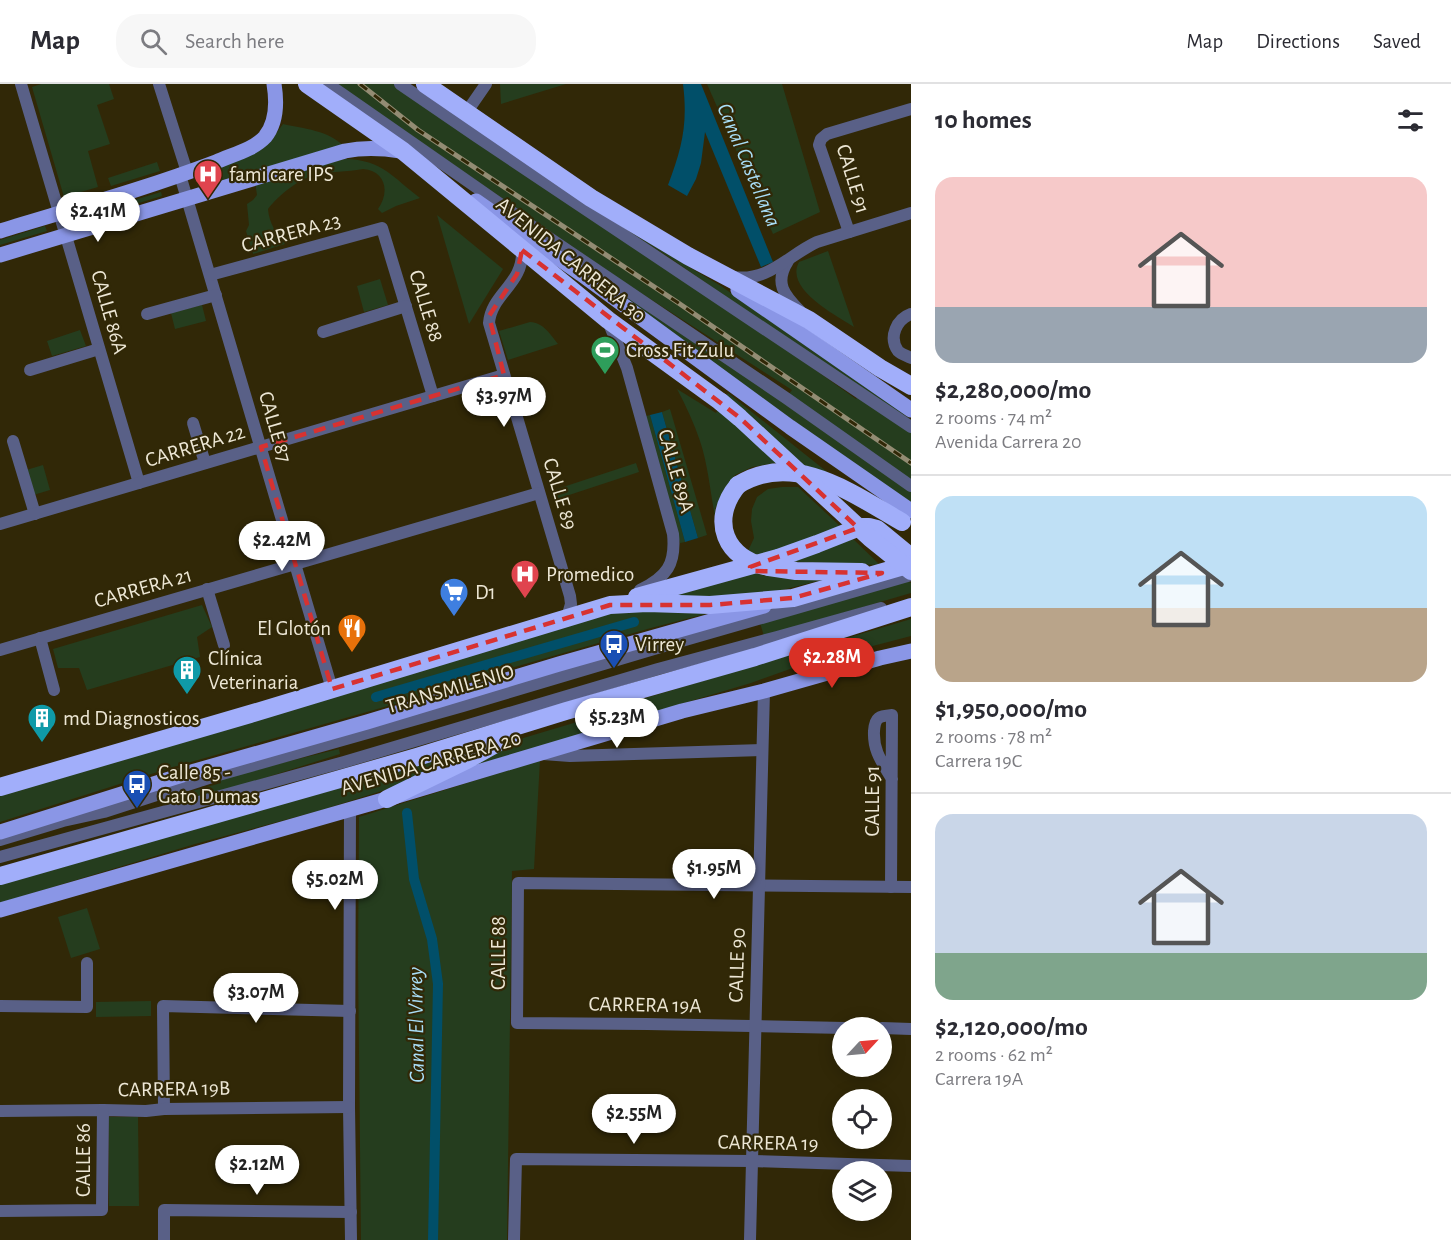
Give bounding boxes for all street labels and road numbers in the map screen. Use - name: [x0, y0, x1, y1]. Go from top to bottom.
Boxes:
- street label: CALLE 91: [833, 142, 873, 216]
- street label: AVENIDA CARRERA 30: [492, 193, 650, 327]
- street label: CARRERA 23: [239, 210, 343, 256]
- street label: CALLE 86A: [87, 268, 131, 356]
- street label: CALLE 88: [405, 268, 447, 344]
- street label: CALLE 87: [255, 389, 295, 465]
- street label: CARRERA 22: [143, 421, 247, 471]
- street label: CALLE 89A: [654, 427, 698, 515]
- street label: CALLE 89: [539, 456, 581, 532]
- street label: CARRERA 21: [92, 564, 194, 612]
- street label: TRANSMILENIO: [383, 661, 517, 717]
- street label: AVENIDA CARRERA 20: [338, 727, 524, 799]
- street label: CALLE 91: [862, 765, 883, 837]
- street label: CALLE 88: [488, 916, 509, 990]
- street label: CALLE 90: [725, 927, 749, 1003]
- street label: CARRERA 19A: [588, 994, 702, 1016]
- street label: CARRERA 19B: [118, 1078, 230, 1100]
- street label: CALLE 86: [73, 1123, 94, 1197]
- street label: CARRERA 19: [717, 1132, 819, 1154]

